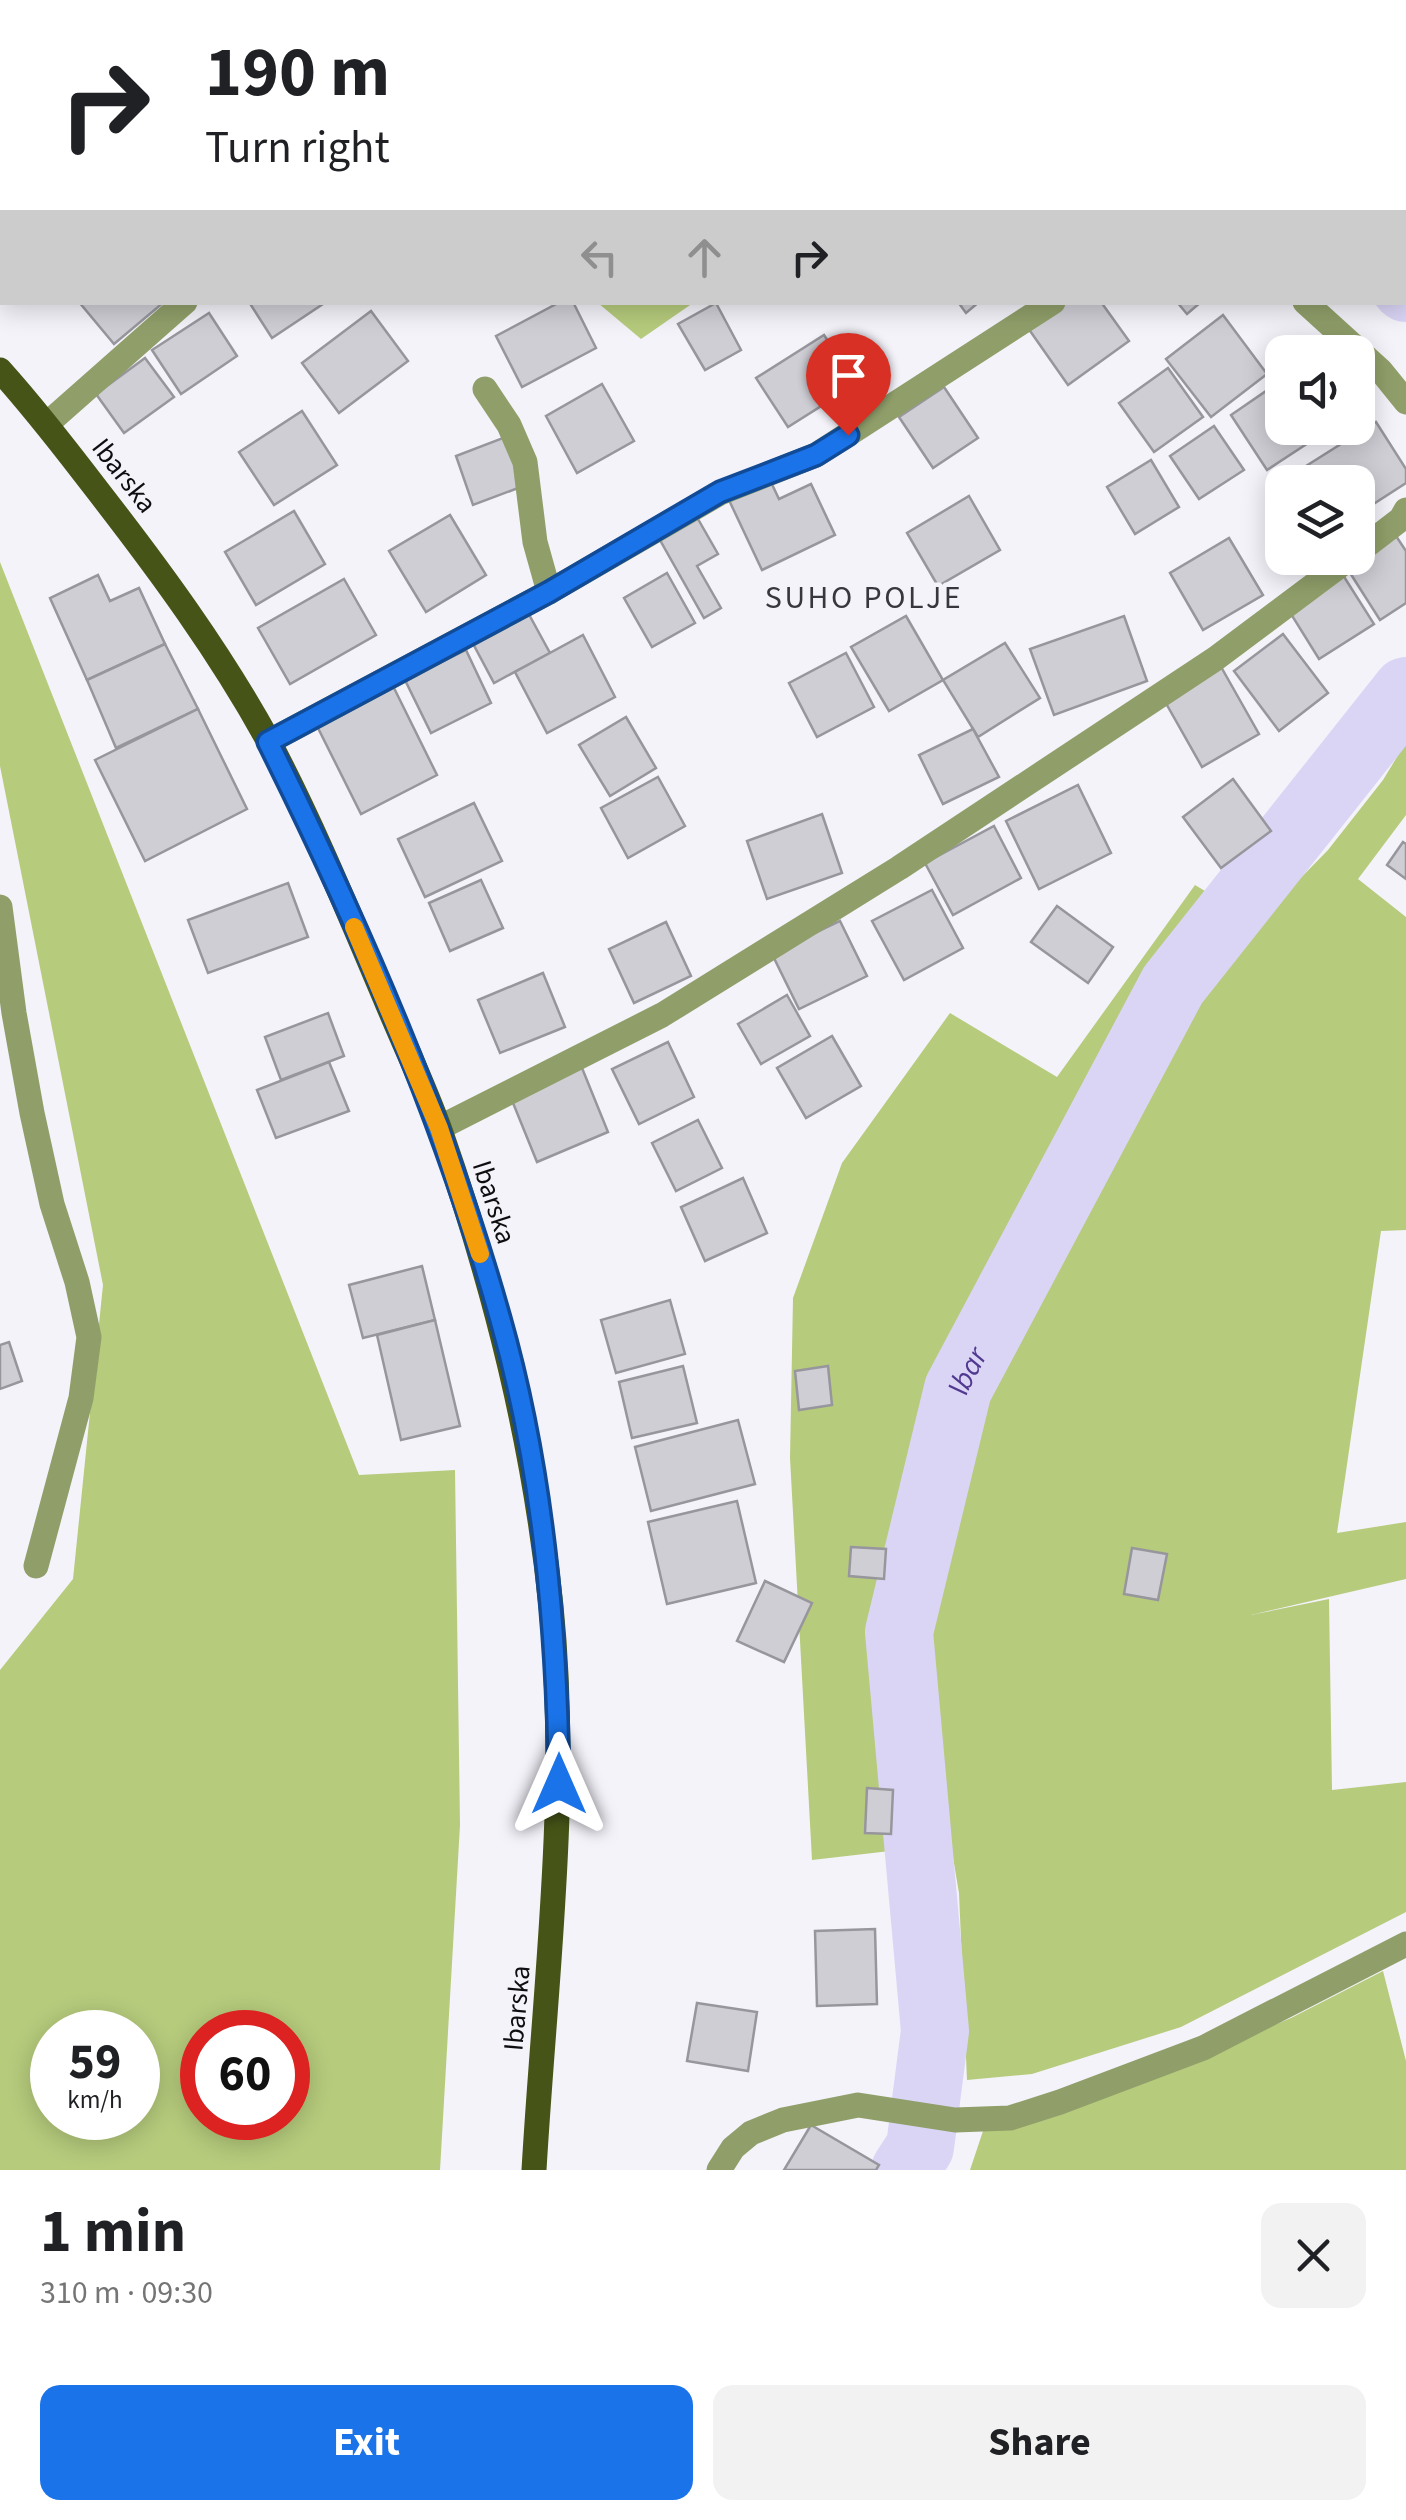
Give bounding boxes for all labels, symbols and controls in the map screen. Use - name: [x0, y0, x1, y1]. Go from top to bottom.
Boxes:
- text: 190 m: [205, 23, 390, 123]
- icon: right: [40, 40, 170, 170]
- text: Turn right: [205, 116, 390, 180]
- icon: left: [572, 230, 627, 285]
- icon: ahead: [677, 230, 732, 285]
- icon: right: [782, 230, 837, 285]
- pin: [806, 333, 891, 436]
- map controls: [1265, 335, 1375, 575]
- button: sound: [1265, 335, 1375, 445]
- icon: arrive: [821, 348, 876, 403]
- street label: Ibarska: [82, 430, 166, 522]
- button: layers: [1265, 465, 1375, 575]
- district label: SUHO POLJE: [765, 575, 963, 621]
- street label: Ibarska: [462, 1155, 526, 1249]
- water label: Ibar: [936, 1338, 999, 1399]
- position arrow: [507, 1732, 611, 1836]
- street label: Ibarska: [493, 1964, 541, 2052]
- speed limit sign: 60: [180, 2010, 310, 2140]
- text: 59: [69, 2027, 121, 2098]
- text: km/h: [67, 2082, 123, 2118]
- text: 1 min: [40, 2190, 186, 2275]
- button: close: [1261, 2203, 1366, 2308]
- text: 310 m · 09:30: [40, 2270, 213, 2316]
- button: Exit: [40, 2385, 693, 2500]
- button: Share: [713, 2385, 1366, 2500]

